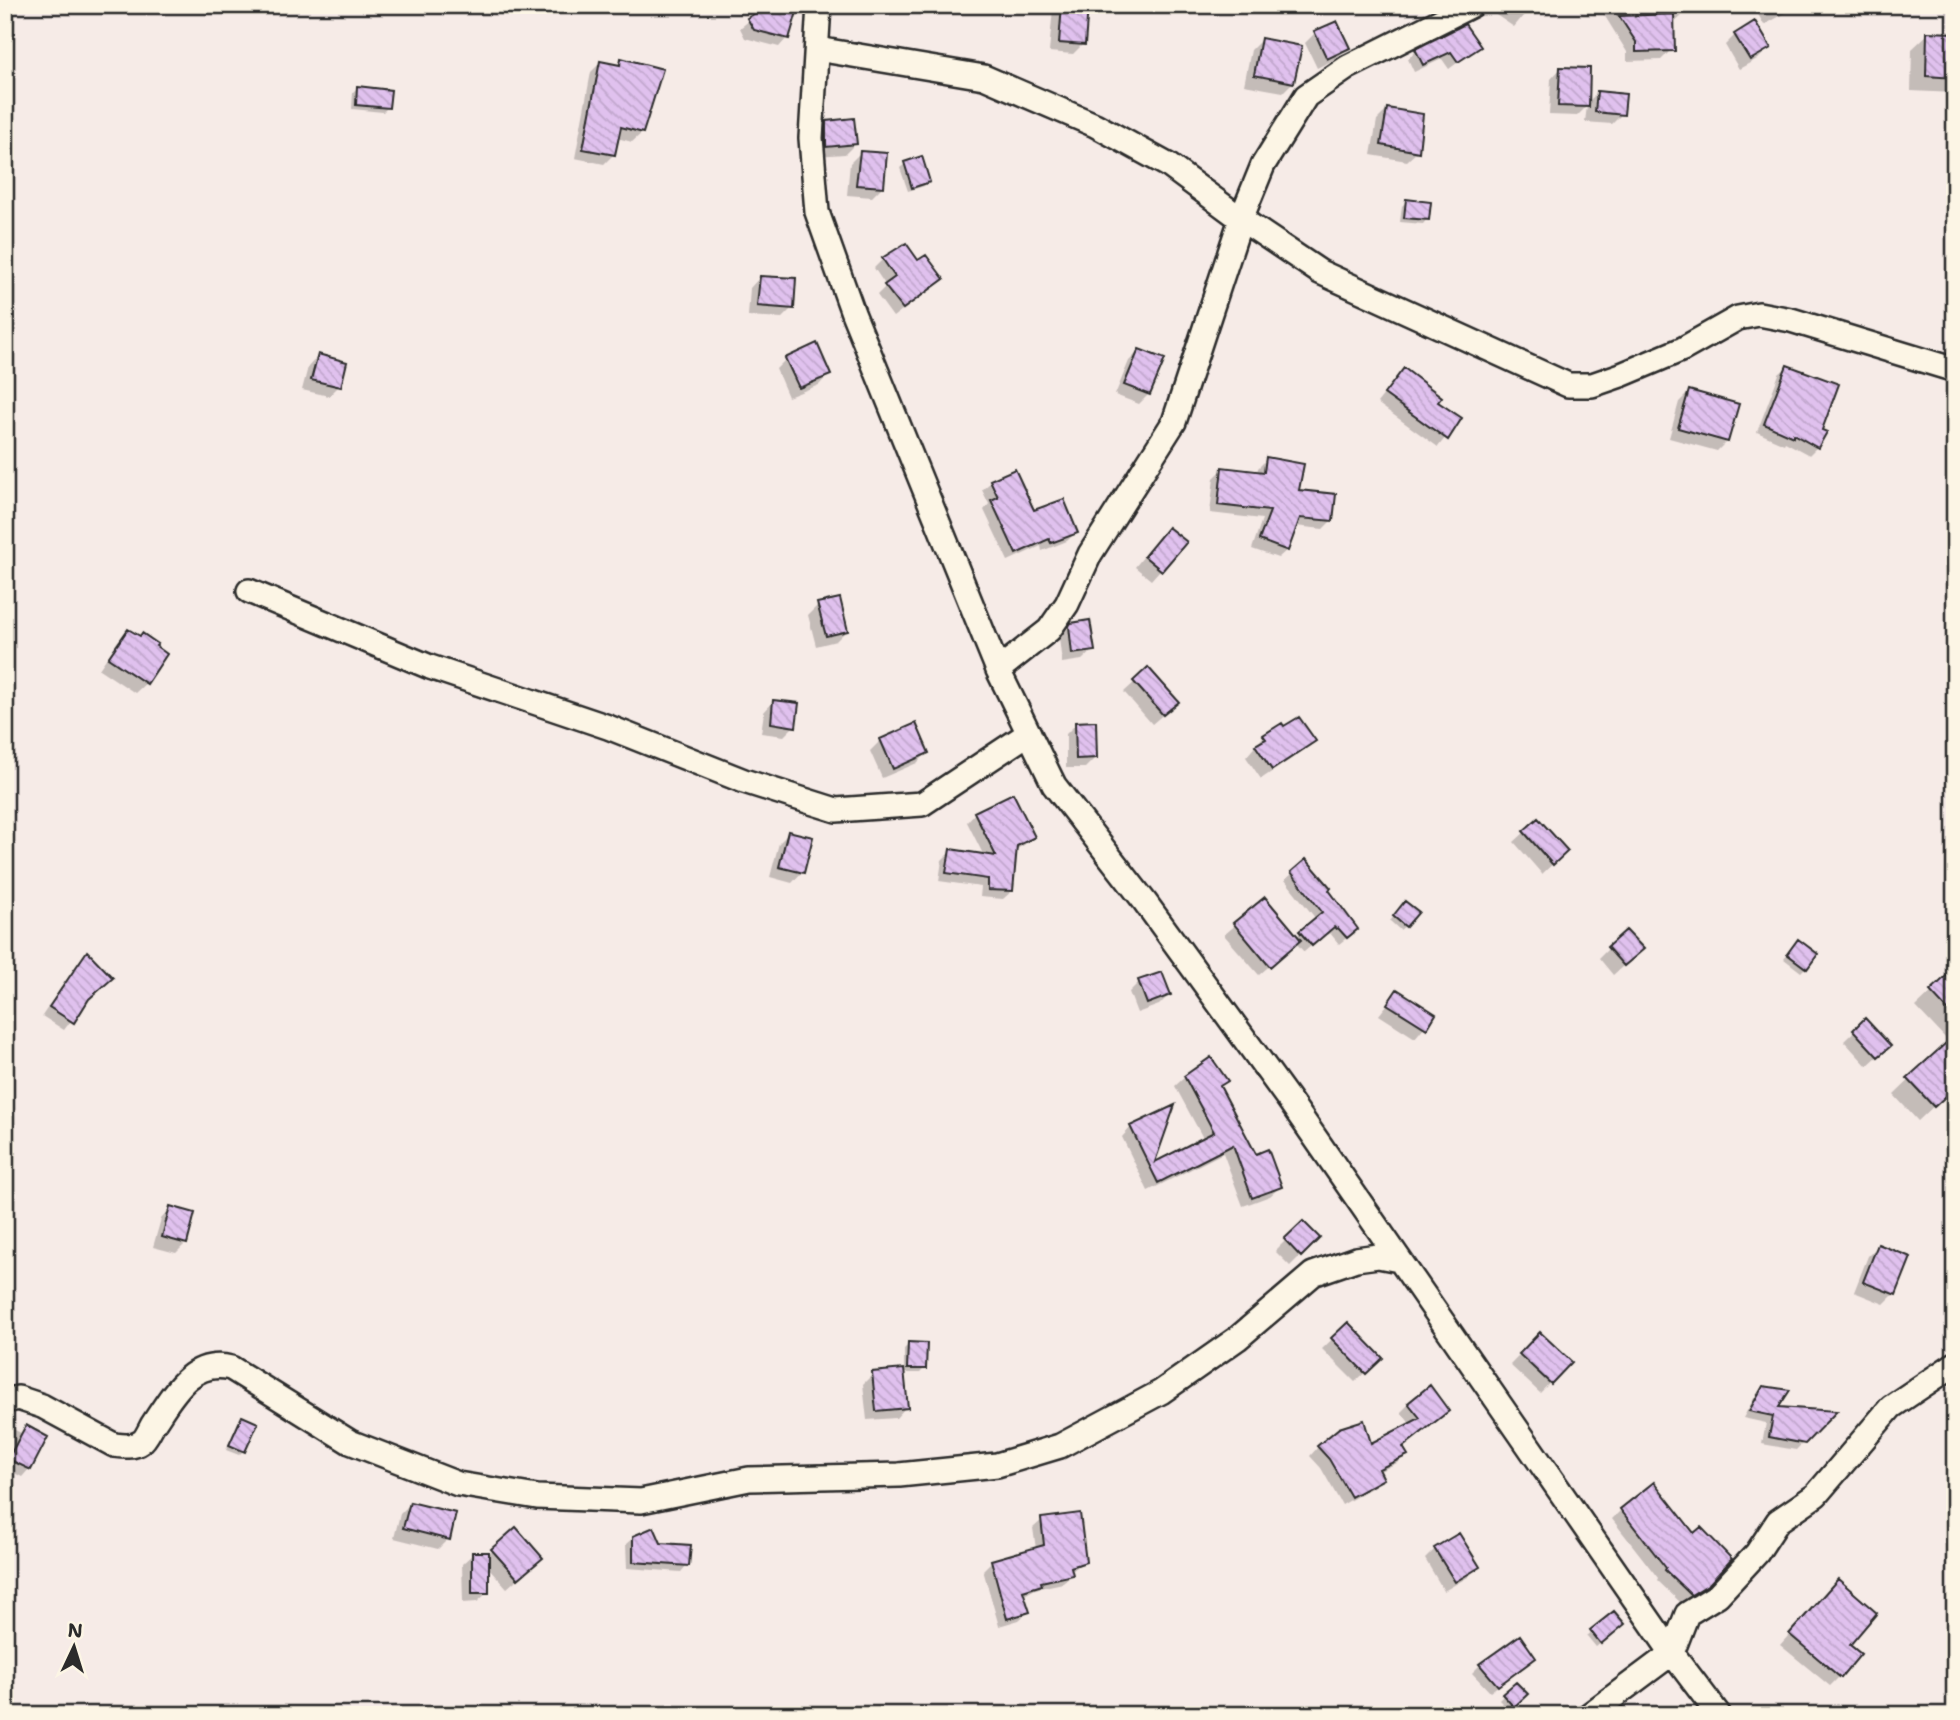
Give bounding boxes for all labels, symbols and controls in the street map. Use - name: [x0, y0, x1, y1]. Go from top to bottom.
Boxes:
- north arrow: [38, 1612, 108, 1682]
- text: N: [67, 1618, 84, 1644]

